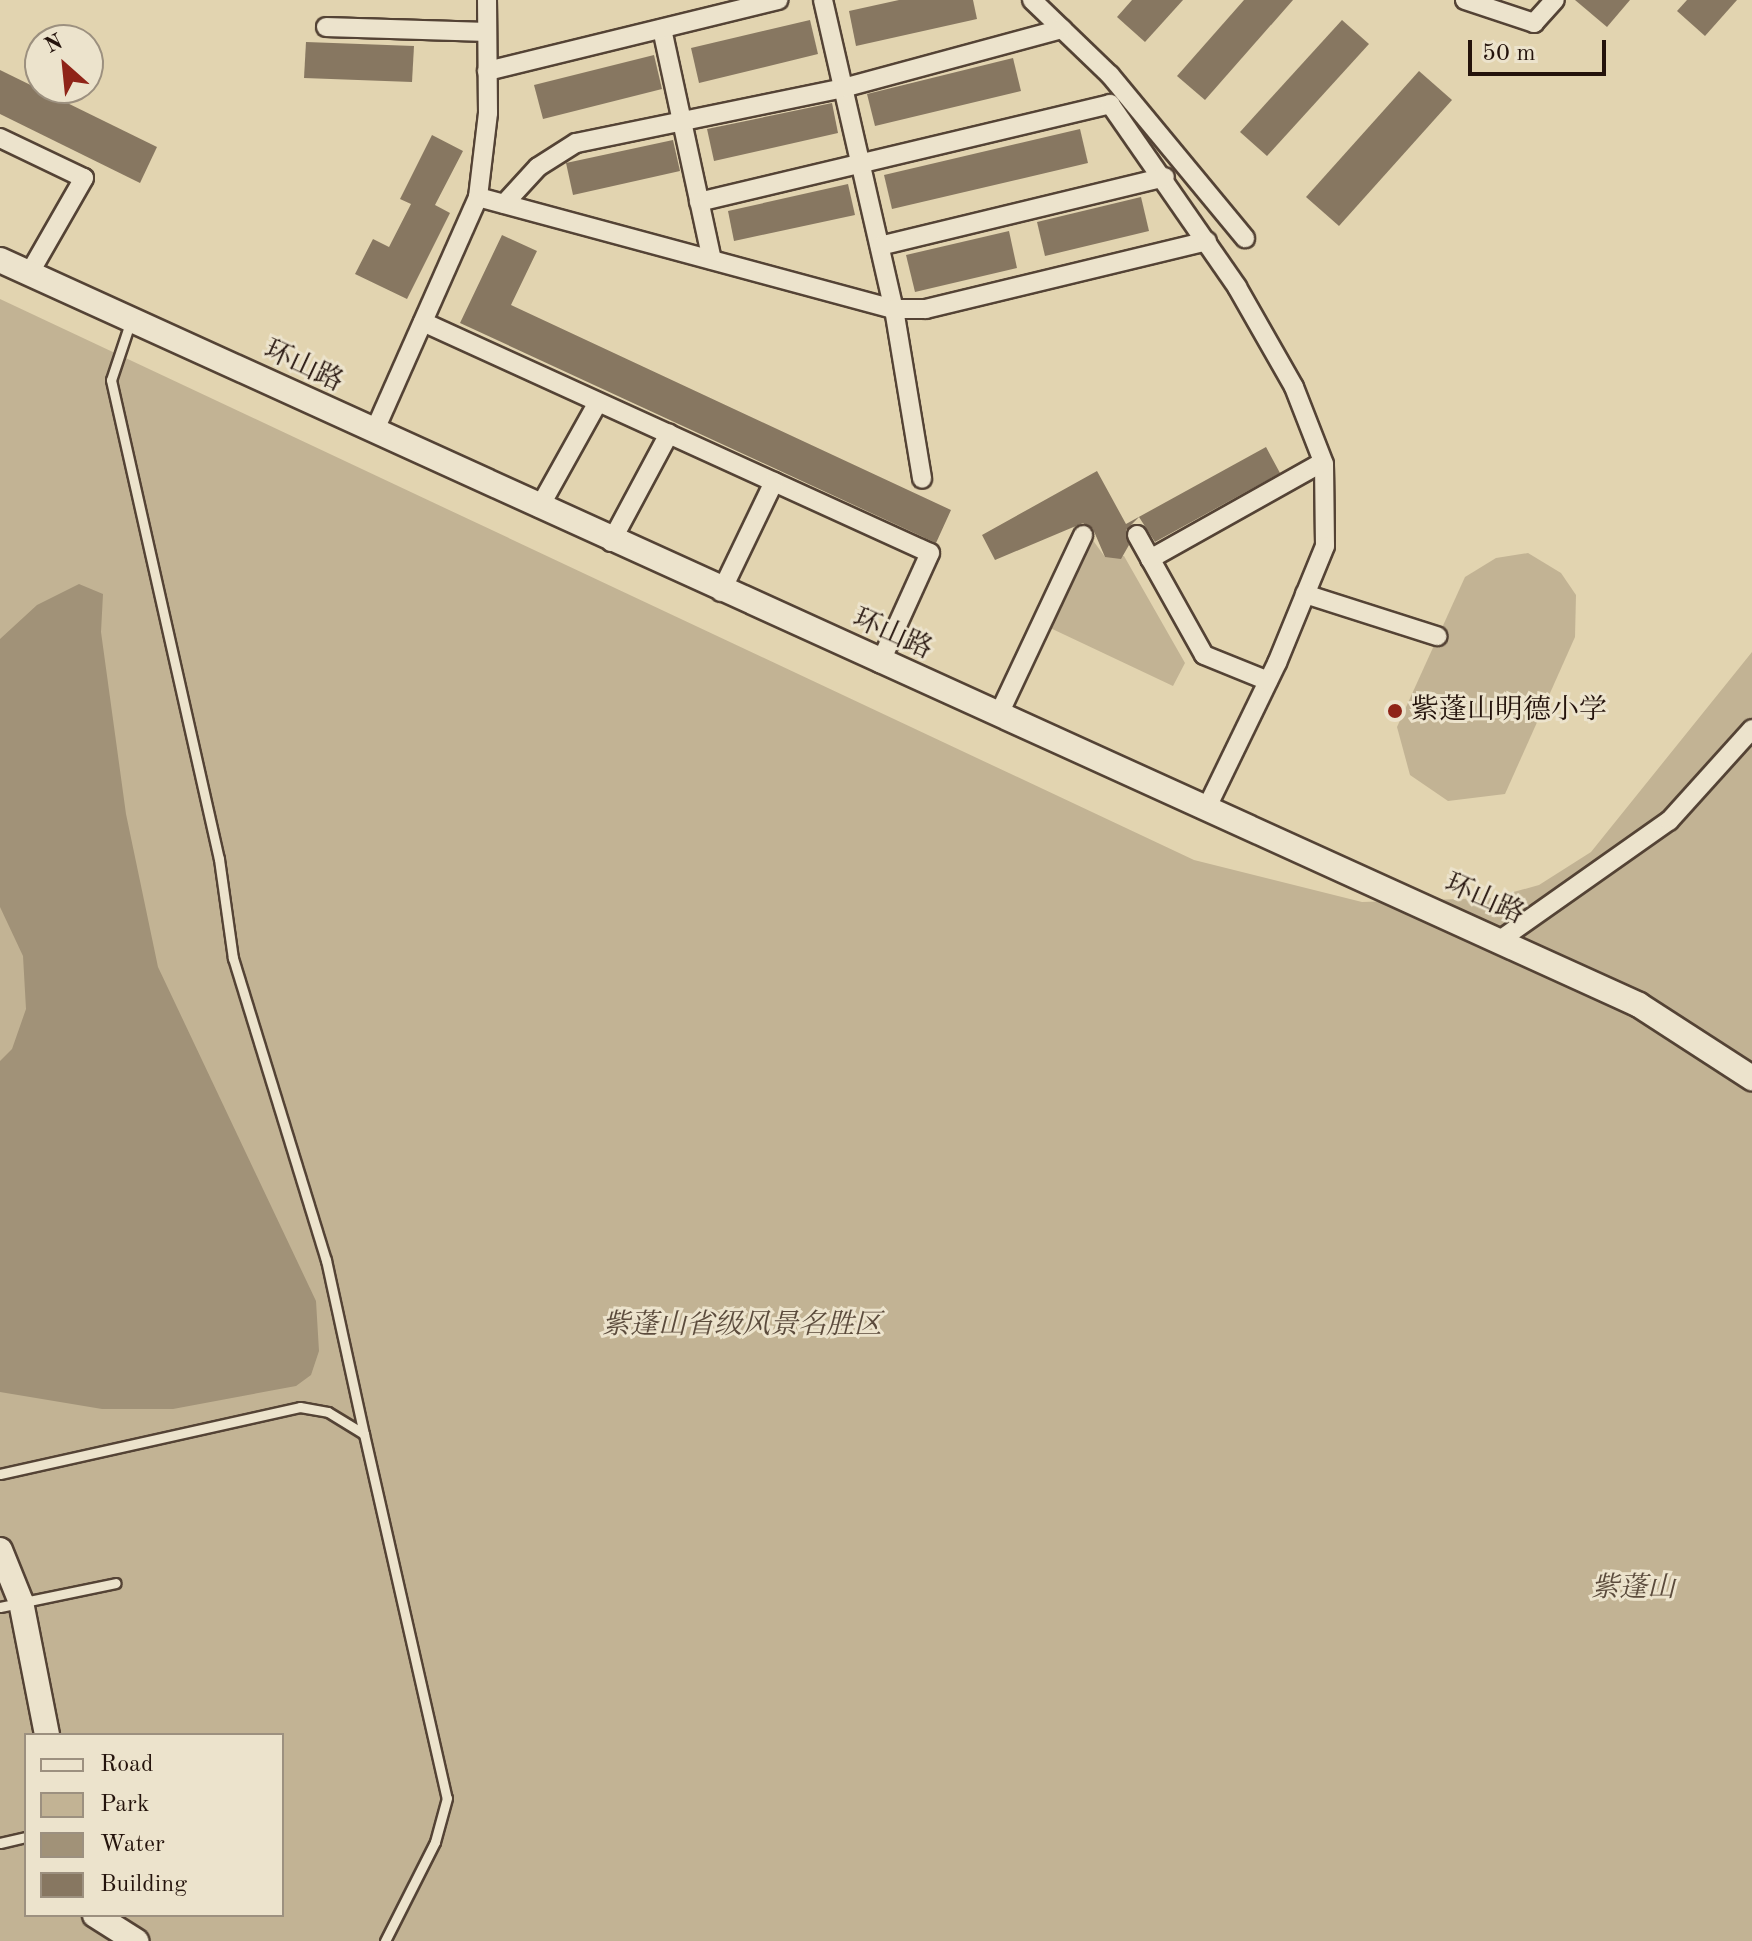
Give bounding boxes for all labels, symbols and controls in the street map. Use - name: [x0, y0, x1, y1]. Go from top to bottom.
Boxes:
- north arrow: [24, 24, 104, 104]
- scale bar: [1472, 24, 1610, 74]
- text: N: [42, 31, 66, 58]
- text: 50 m: [1482, 42, 1536, 66]
- street label: 环山路: [258, 334, 348, 400]
- street label: 环山路: [847, 603, 937, 667]
- place label: 紫蓬山明德小学: [1411, 694, 1607, 728]
- marker: 紫蓬山明德小学: [1386, 702, 1404, 720]
- street label: 环山路: [1439, 868, 1529, 932]
- park label: 紫蓬山省级风景名胜区: [602, 1309, 882, 1343]
- park label: 紫蓬山: [1591, 1572, 1675, 1606]
- legend: [24, 1733, 284, 1917]
- text: Road: [100, 1753, 153, 1777]
- text: Park: [100, 1793, 149, 1817]
- text: Water: [100, 1833, 165, 1857]
- text: Building: [100, 1873, 187, 1897]

